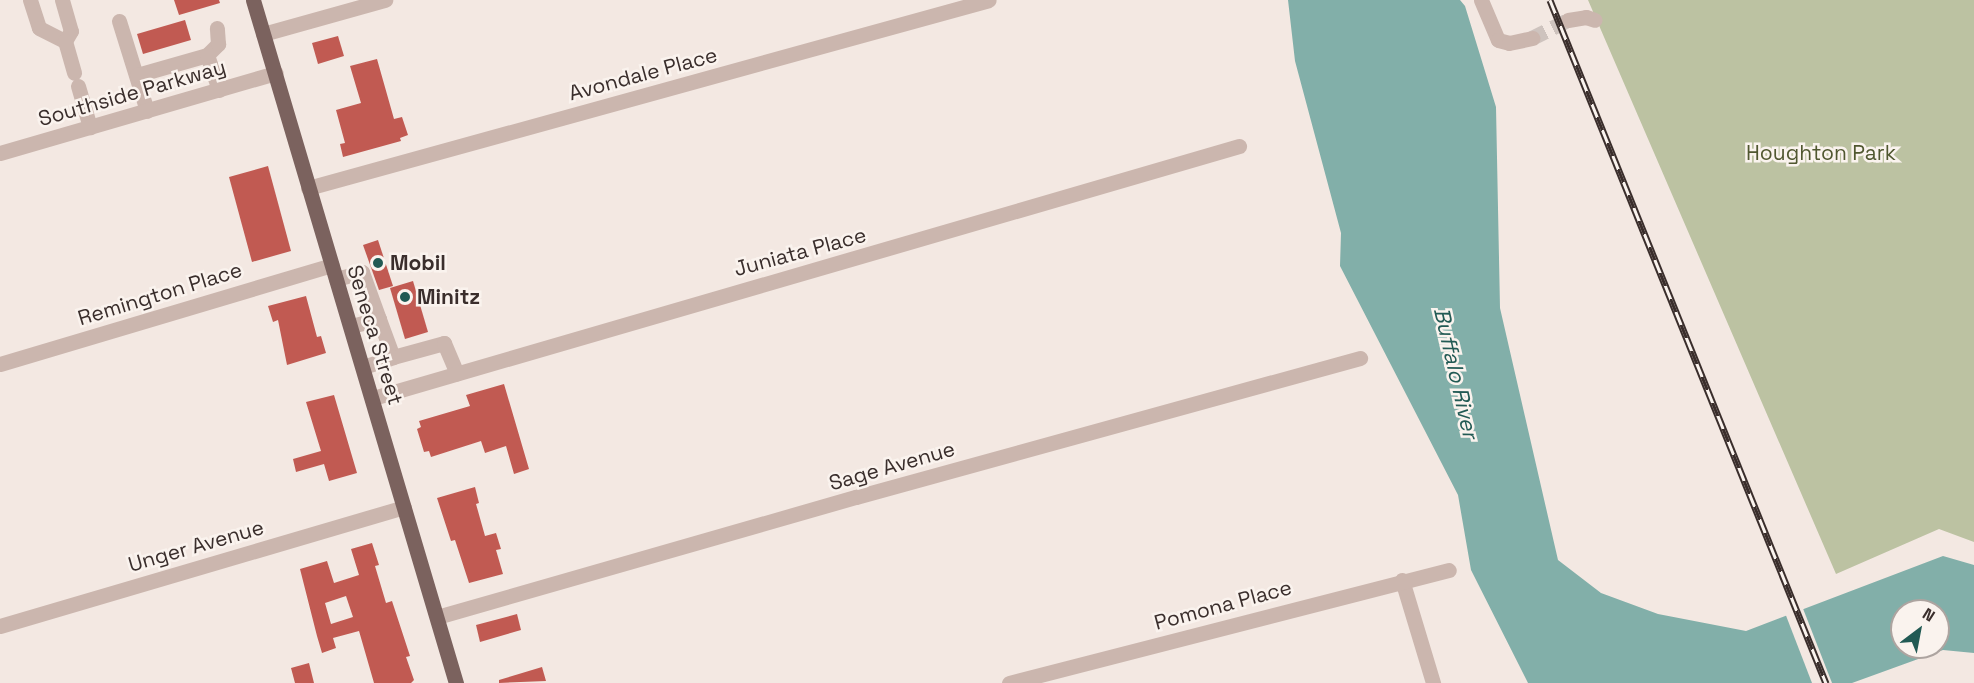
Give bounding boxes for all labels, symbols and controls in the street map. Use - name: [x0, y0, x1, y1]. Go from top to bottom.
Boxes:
- street label: Avondale Place: [566, 42, 720, 106]
- street label: Southside Parkway: [35, 54, 229, 132]
- park label: Houghton Park: [1746, 140, 1896, 166]
- street label: Juniata Place: [731, 222, 869, 282]
- place label: Mobil: [390, 250, 446, 276]
- marker: Mobil: [371, 256, 385, 270]
- street label: Remington Place: [75, 257, 245, 331]
- street label: Seneca Street: [342, 262, 408, 408]
- place label: Minitz: [417, 284, 480, 310]
- marker: Minitz: [398, 290, 412, 304]
- water label: Buffalo River: [1428, 305, 1484, 441]
- street label: Sage Avenue: [826, 436, 958, 496]
- street label: Unger Avenue: [125, 515, 267, 577]
- street label: Pomona Place: [1152, 575, 1294, 635]
- north arrow: [1890, 599, 1950, 659]
- text: N: [1919, 603, 1939, 627]

